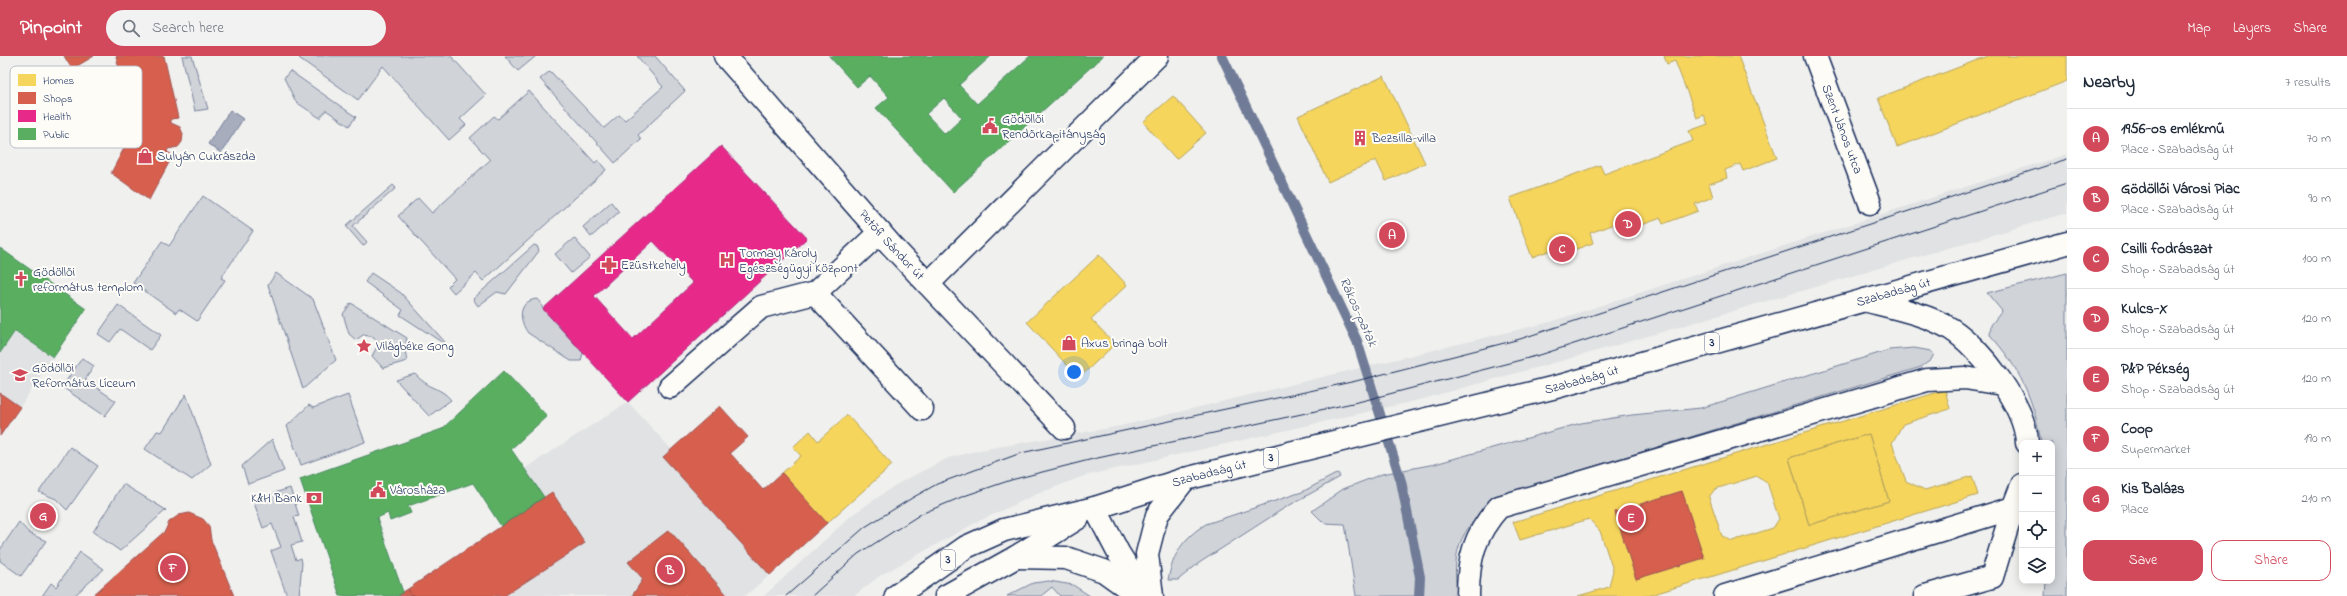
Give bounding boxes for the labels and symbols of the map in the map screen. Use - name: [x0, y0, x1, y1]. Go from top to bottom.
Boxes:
- legend: [10, 66, 142, 148]
- text: Homes: [43, 73, 75, 89]
- street label: Szent János utca: [1817, 82, 1868, 177]
- text: Shops: [43, 91, 73, 107]
- text: Health: [43, 109, 71, 125]
- place label: Gödöllői Rendőrkapitányság: [1002, 110, 1105, 145]
- public building icon: Gödöllői Rendőrkapitányság: [981, 117, 999, 135]
- text: Public: [43, 127, 69, 143]
- building icon: Bezsilla-villa: [1351, 129, 1369, 147]
- place label: Bezsilla-villa: [1371, 129, 1436, 148]
- shop icon: Sulyán Cukrászda: [136, 147, 154, 165]
- place label: Sulyán Cukrászda: [157, 147, 256, 167]
- street label: Petőfi Sándor út: [855, 205, 930, 285]
- pin: D: [1615, 209, 1641, 239]
- pin: A: [1379, 220, 1405, 250]
- pin: C: [1549, 234, 1575, 264]
- place label: Tormay Károly Egészségügyi Központ: [739, 244, 859, 279]
- hospital icon: Tormay Károly Egészségügyi Központ: [718, 251, 736, 269]
- pharmacy icon: Ezüstkehely: [600, 256, 618, 274]
- place label: Ezüstkehely: [621, 256, 686, 276]
- place label: Gödöllői református templom: [33, 263, 143, 297]
- church icon: Gödöllői református templom: [12, 270, 30, 288]
- street label: Szabadság út: [1854, 272, 1933, 311]
- water label: Rákos-patak: [1333, 274, 1383, 351]
- road number: 3: [1705, 333, 1719, 353]
- shop icon: Axus bringa bolt: [1060, 334, 1078, 352]
- place label: Axus bringa bolt: [1081, 334, 1168, 354]
- place icon: Világbéke Gong: [355, 337, 373, 355]
- place label: Világbéke Gong: [375, 337, 454, 357]
- place label: Gödöllői Református Líceum: [32, 359, 136, 393]
- street label: Szabadság út: [1542, 360, 1621, 399]
- your location: [1064, 362, 1084, 382]
- school or university icon: Gödöllői Református Líceum: [11, 366, 29, 384]
- road number: 3: [1264, 448, 1278, 468]
- street label: Szabadság út: [1169, 455, 1249, 492]
- public building icon: Városháza: [369, 481, 387, 499]
- place label: Városháza: [389, 481, 445, 500]
- place label: K&H Bank: [251, 489, 302, 508]
- bank icon: K&H Bank: [305, 489, 323, 507]
- pin: G: [30, 501, 56, 531]
- pin: E: [1618, 503, 1644, 533]
- road number: 3: [941, 550, 955, 570]
- pin: F: [160, 553, 186, 583]
- pin: B: [657, 555, 683, 585]

